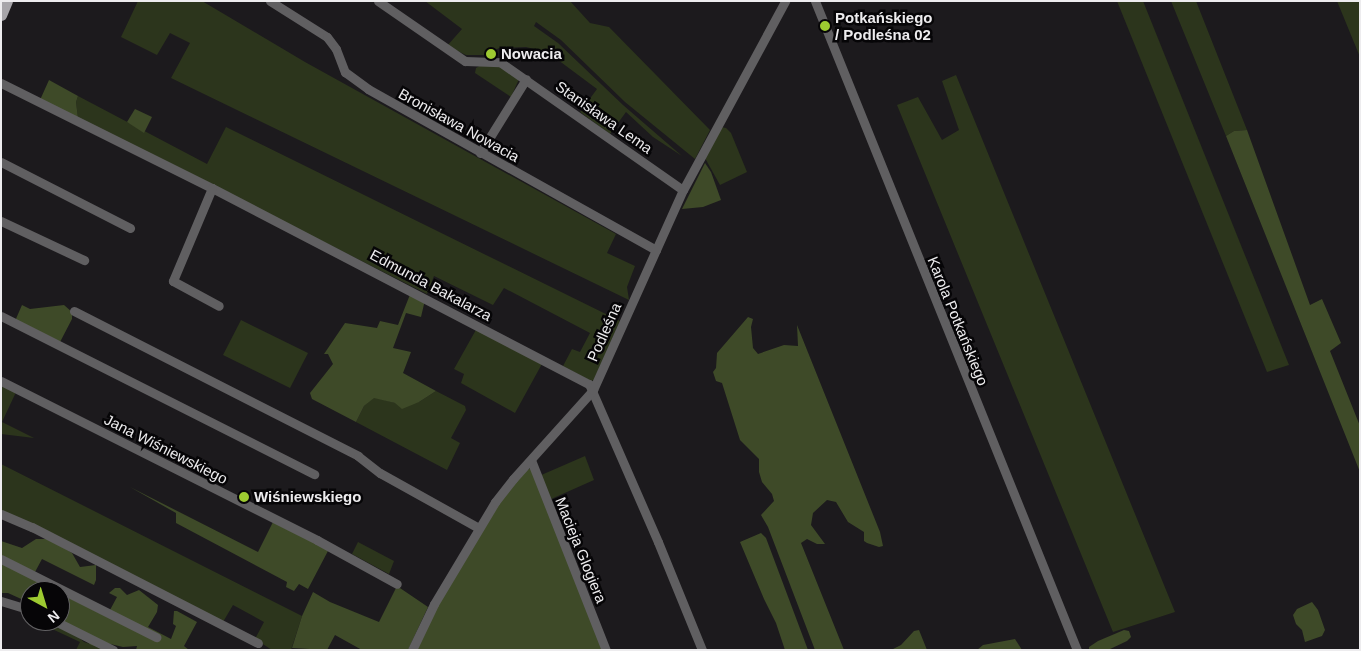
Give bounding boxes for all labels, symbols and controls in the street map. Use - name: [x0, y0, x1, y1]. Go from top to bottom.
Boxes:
- place label: Potkańskiego / Podleśna 02: [835, 8, 933, 43]
- marker: Potkańskiego / Podleśna 02: [819, 20, 831, 32]
- place label: Nowacia: [501, 45, 562, 63]
- marker: Nowacia: [485, 48, 497, 60]
- street label: Stanisława Lema: [552, 77, 656, 157]
- street label: Bronisława Nowacia: [396, 84, 522, 166]
- street label: Edmunda Bakalarza: [367, 245, 495, 325]
- street label: Karola Potkańskiego: [924, 254, 992, 388]
- street label: Podleśna: [583, 300, 625, 364]
- street label: Jana Wiśniewskiego: [101, 410, 231, 488]
- place label: Wiśniewskiego: [254, 488, 361, 506]
- marker: Wiśniewskiego: [238, 491, 250, 503]
- street label: Macieja Glogiera: [552, 494, 610, 606]
- north arrow: [20, 581, 70, 631]
- text: N: [45, 607, 63, 626]

